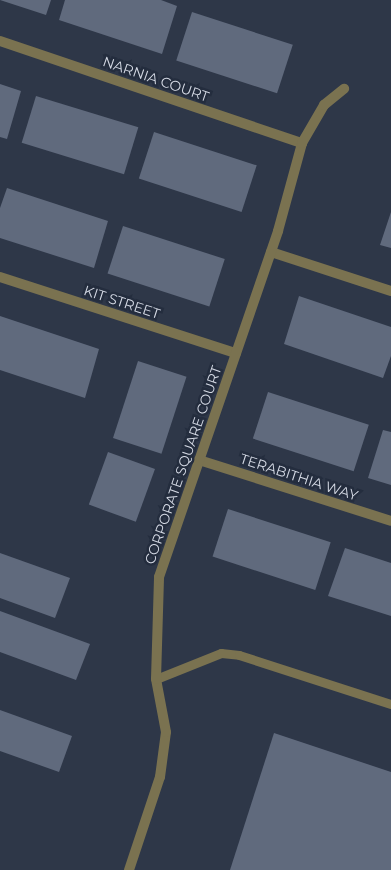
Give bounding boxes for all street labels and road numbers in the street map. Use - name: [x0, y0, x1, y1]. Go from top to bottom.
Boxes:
- street label: NARNIA COURT: [101, 53, 211, 105]
- street label: KIT STREET: [82, 282, 162, 322]
- street label: CORPORATE SQUARE COURT: [141, 364, 225, 566]
- street label: TERABITHIA WAY: [238, 450, 360, 504]

